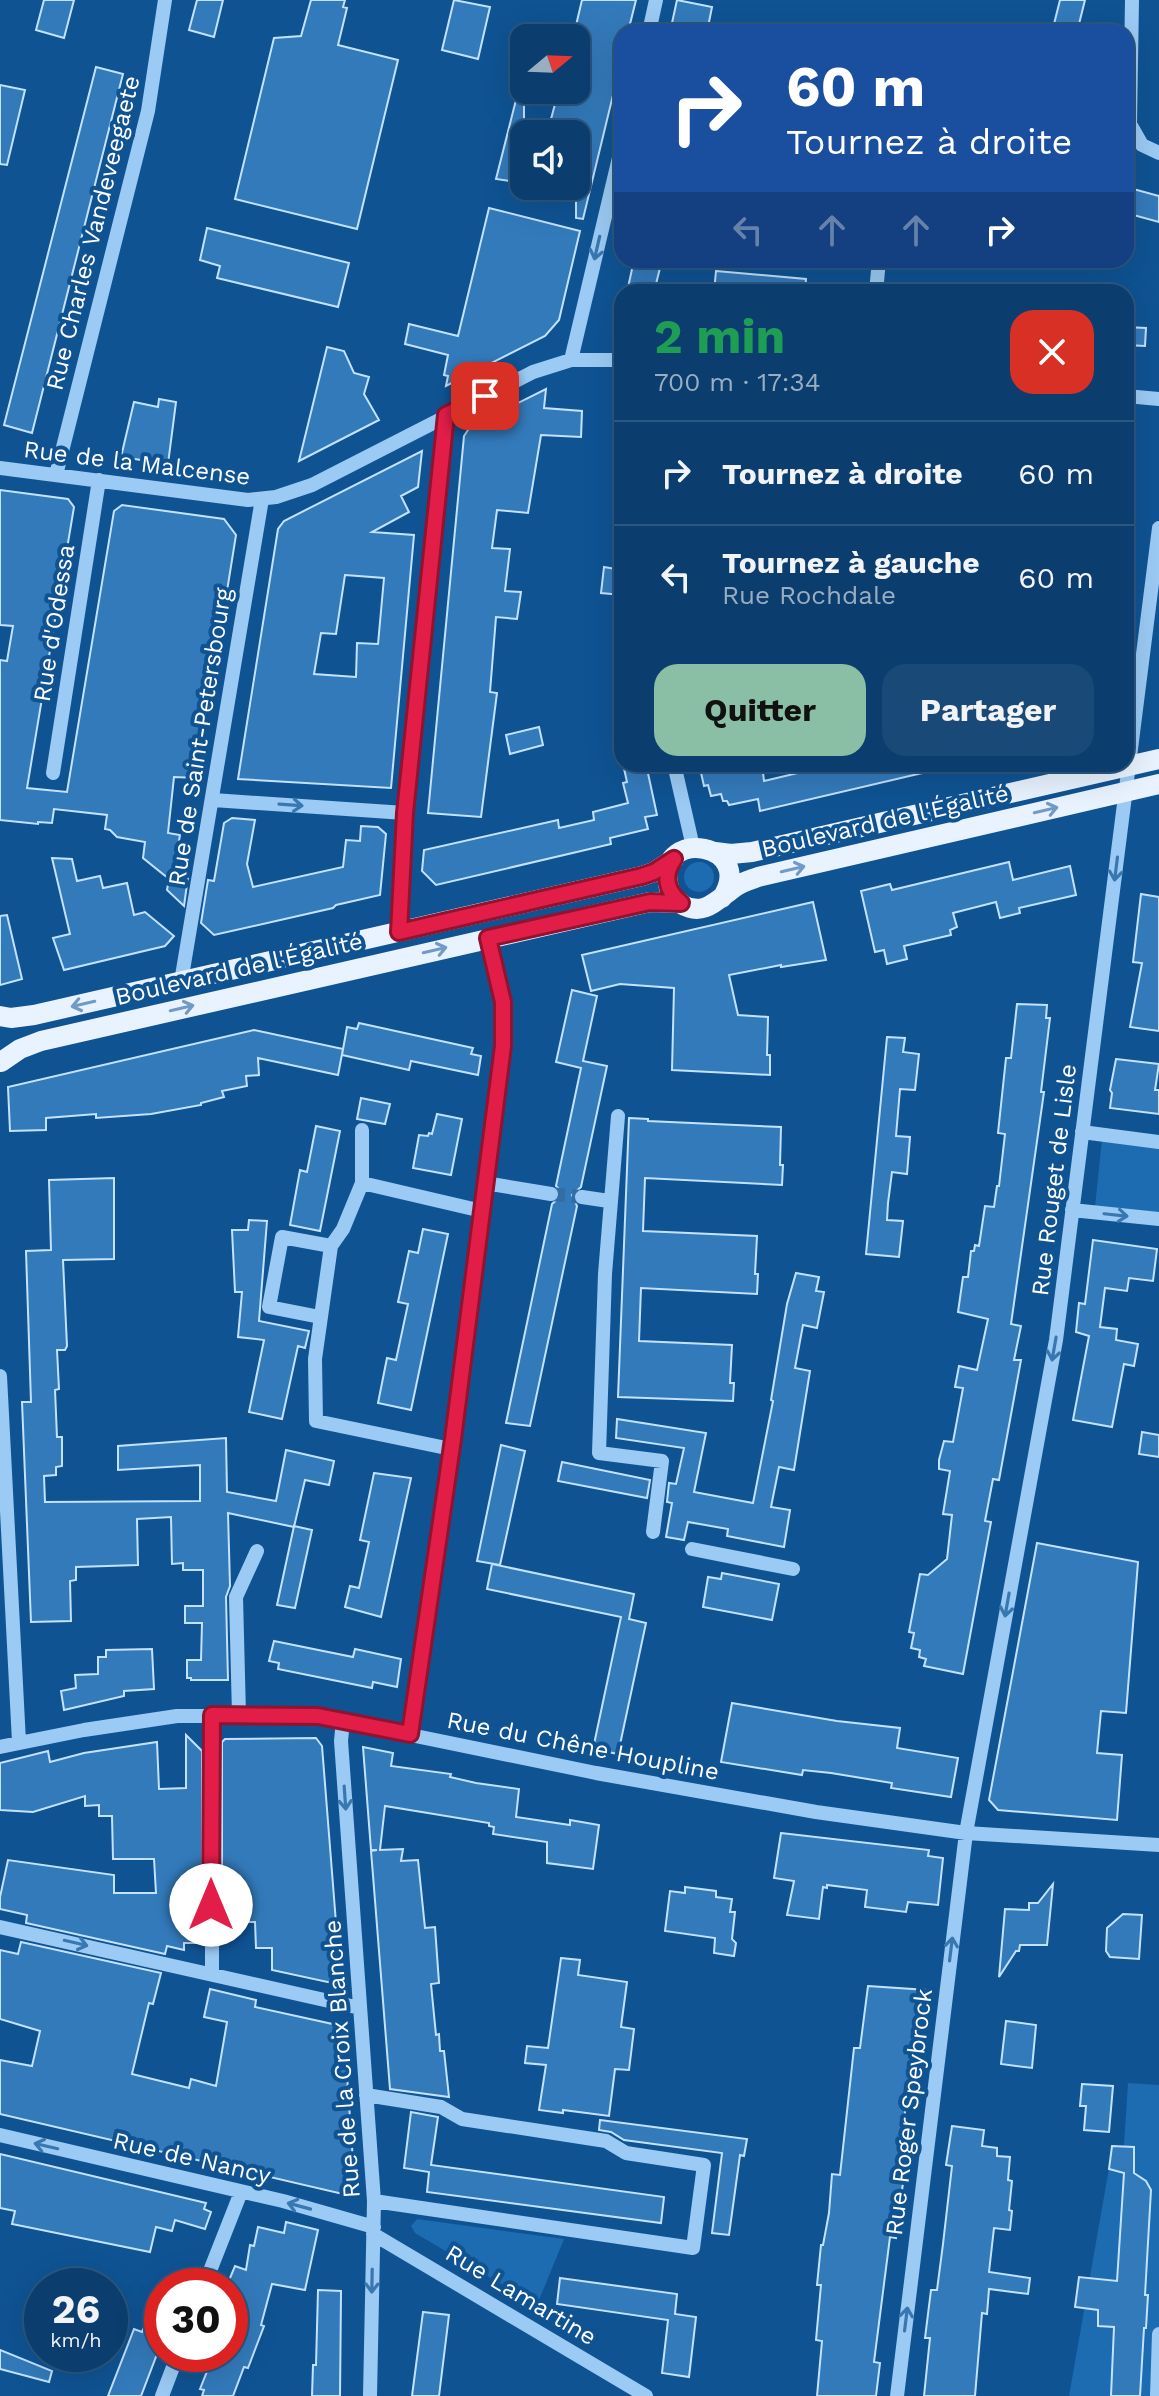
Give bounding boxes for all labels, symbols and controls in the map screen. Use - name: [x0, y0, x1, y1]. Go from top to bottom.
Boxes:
- north arrow: [510, 24, 590, 104]
- map controls: [510, 24, 590, 200]
- text: 60 m: [786, 54, 925, 120]
- icon: right: [654, 56, 758, 160]
- street label: Rue Charles Vandeveegaete: [40, 73, 146, 393]
- button: sound: [510, 120, 590, 200]
- text: Tournez à droite: [786, 121, 1072, 163]
- icon: left: [726, 208, 770, 252]
- icon: ahead: [810, 208, 854, 252]
- icon: ahead: [894, 208, 938, 252]
- icon: right: [978, 208, 1022, 252]
- one-way arrow: [589, 234, 604, 260]
- text: 2 min: [654, 308, 785, 365]
- button: close: [1010, 310, 1094, 394]
- pin: [451, 362, 519, 430]
- text: 700 m · 17:34: [654, 367, 821, 397]
- icon: arrive: [463, 374, 507, 418]
- street label: Rue de la Malcense: [22, 435, 252, 491]
- icon: right: [654, 451, 698, 495]
- text: Tournez à droite: [722, 456, 963, 491]
- text: 60 m: [1018, 456, 1094, 491]
- street label: Rue d'Odessa: [28, 542, 80, 704]
- text: Tournez à gauche: [722, 545, 980, 580]
- icon: left: [654, 555, 698, 599]
- text: 60 m: [1018, 560, 1094, 595]
- text: Rue Rochdale: [722, 580, 896, 610]
- street label: Rue de Saint-Petersbourg: [163, 586, 237, 888]
- button: Quitter: [654, 664, 866, 756]
- button: Partager: [882, 664, 1094, 756]
- street label: Boulevard de l'Égalité: [759, 779, 1011, 863]
- one-way arrow: [277, 798, 304, 813]
- one-way arrow: [1033, 802, 1058, 817]
- one-way arrow: [1108, 856, 1123, 882]
- one-way arrow: [780, 861, 805, 876]
- street label: Boulevard de l'Égalité: [113, 927, 365, 1011]
- one-way arrow: [422, 942, 448, 957]
- one-way arrow: [70, 997, 96, 1012]
- one-way arrow: [168, 1000, 194, 1015]
- street label: Rue Rouget de Lisle: [1026, 1062, 1082, 1298]
- one-way arrow: [1102, 1207, 1129, 1222]
- one-way arrow: [1045, 1336, 1060, 1362]
- one-way arrow: [998, 1592, 1013, 1617]
- street label: Rue du Chêne Houpline: [444, 1706, 722, 1786]
- one-way arrow: [338, 1784, 353, 1811]
- position arrow: [169, 1863, 253, 1947]
- street label: Rue de la Croix Blanche: [318, 1919, 366, 2199]
- one-way arrow: [944, 1936, 959, 1963]
- one-way arrow: [63, 1937, 88, 1952]
- street label: Rue Roger Speybrock: [880, 1987, 938, 2237]
- street label: Rue de Nancy: [110, 2126, 274, 2190]
- one-way arrow: [33, 2138, 59, 2153]
- one-way arrow: [286, 2197, 312, 2212]
- street label: Rue Lamartine: [440, 2239, 602, 2351]
- one-way arrow: [365, 2267, 380, 2294]
- speed limit sign: 30: [144, 2268, 248, 2372]
- text: 26: [52, 2286, 100, 2333]
- one-way arrow: [899, 2306, 914, 2332]
- text: km/h: [50, 2328, 102, 2352]

